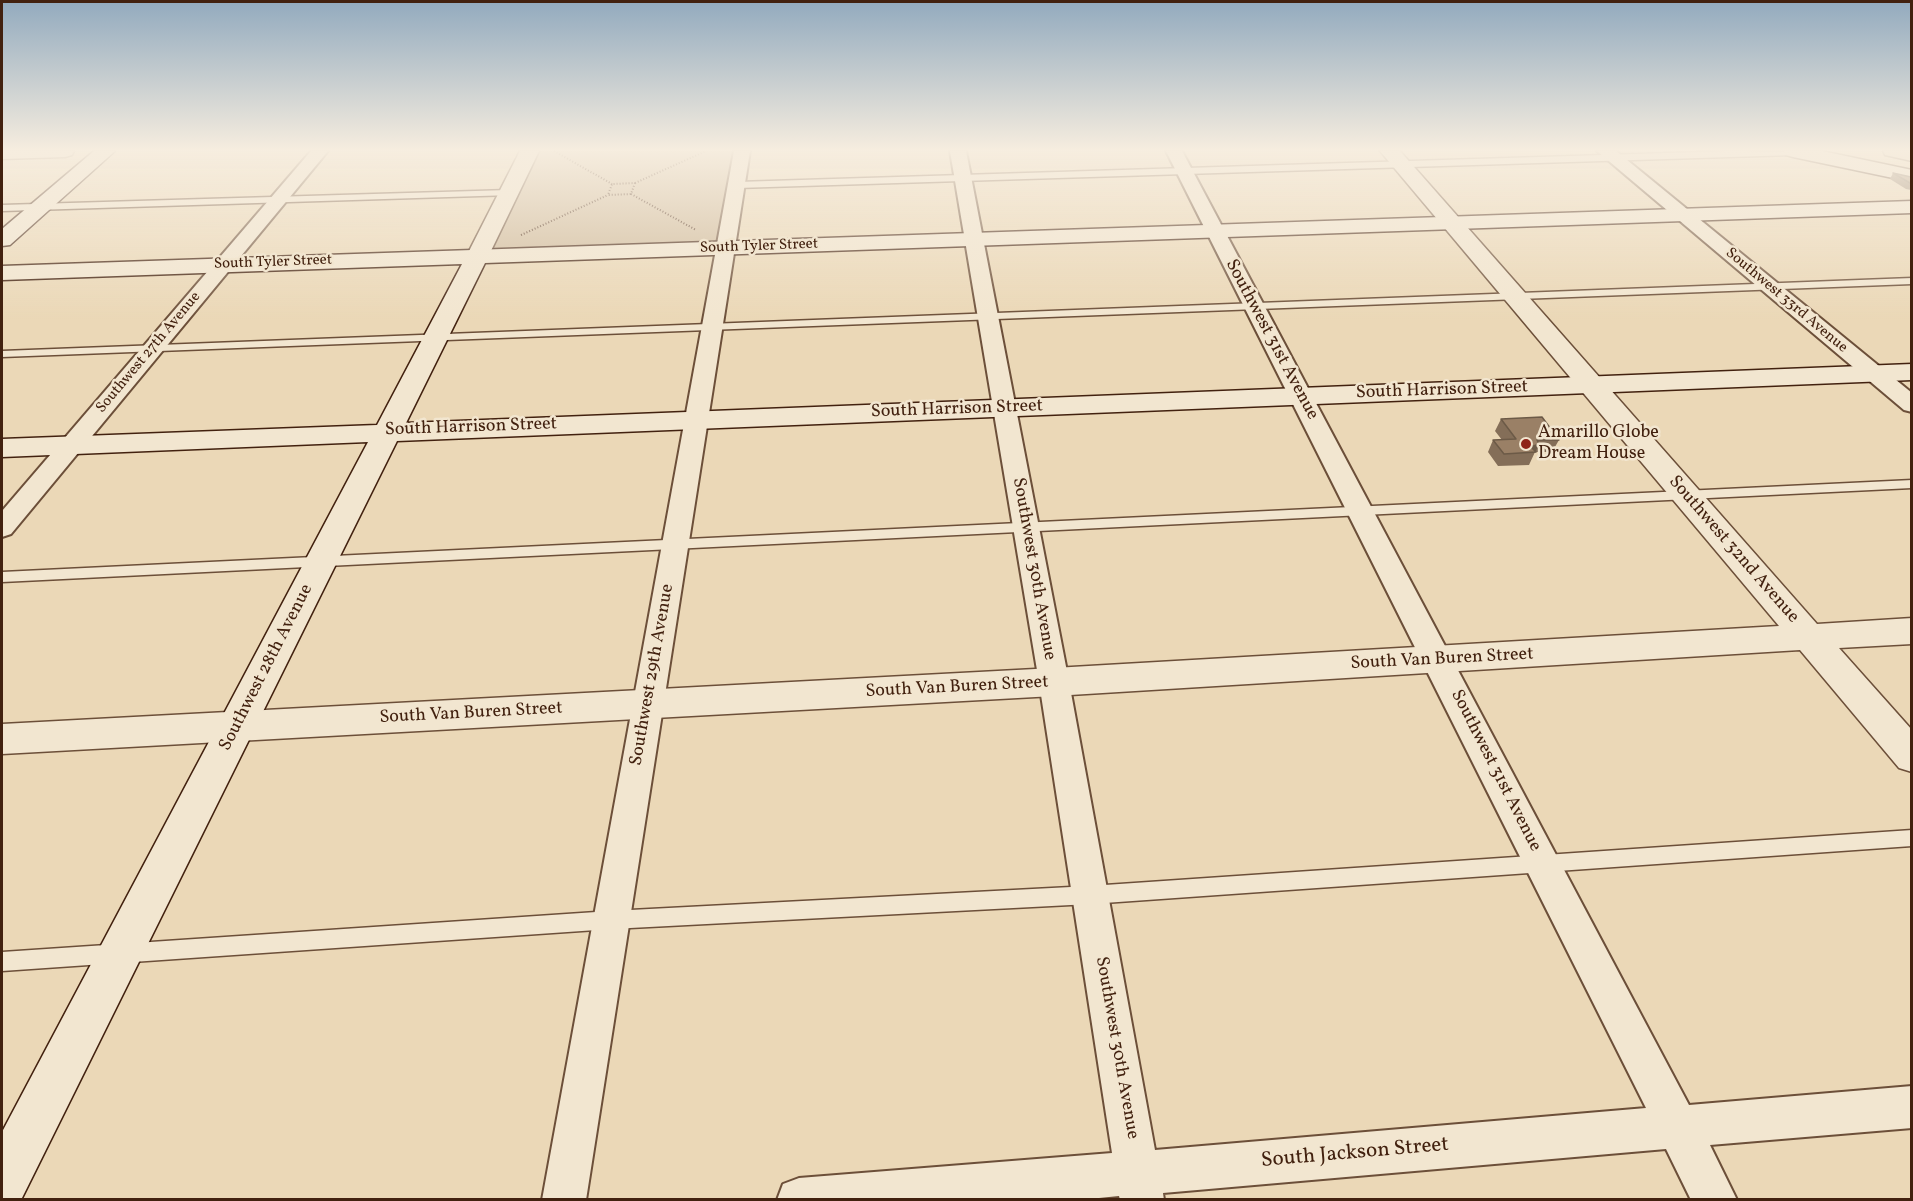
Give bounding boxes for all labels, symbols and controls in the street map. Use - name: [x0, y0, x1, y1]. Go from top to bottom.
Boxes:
- street label: South Tyler Street: [700, 236, 818, 258]
- street label: Southwest 33rd Avenue: [1721, 245, 1851, 357]
- street label: South Tyler Street: [214, 252, 332, 274]
- street label: Southwest 31st Avenue: [1220, 256, 1322, 424]
- street label: Southwest 27th Avenue: [93, 289, 205, 417]
- street label: South Harrison Street: [1356, 377, 1528, 405]
- street label: South Harrison Street: [871, 396, 1043, 424]
- street label: South Harrison Street: [385, 414, 557, 442]
- place label: Amarillo Globe Dream House: [1538, 423, 1659, 466]
- marker: Amarillo Globe Dream House: [1519, 437, 1533, 451]
- street label: Southwest 32nd Avenue: [1663, 472, 1803, 628]
- street label: Southwest 30th Avenue: [1006, 476, 1060, 662]
- street label: Southwest 28th Avenue: [216, 581, 318, 755]
- street label: Southwest 29th Avenue: [626, 582, 680, 768]
- street label: South Van Buren Street: [1350, 644, 1534, 676]
- street label: South Van Buren Street: [865, 672, 1049, 704]
- street label: Southwest 31st Avenue: [1445, 687, 1545, 855]
- street label: South Van Buren Street: [379, 698, 563, 730]
- street label: Southwest 30th Avenue: [1089, 955, 1143, 1141]
- street label: South Jackson Street: [1260, 1133, 1450, 1175]

